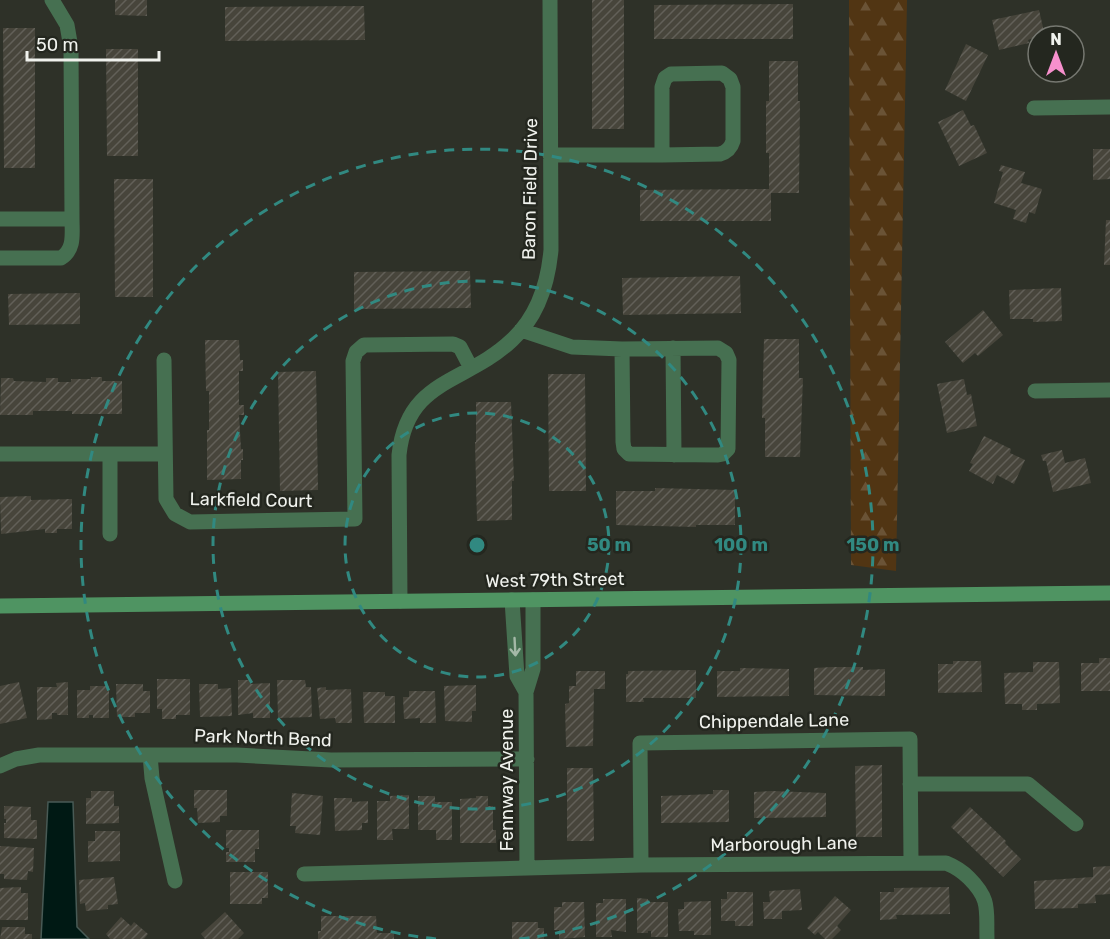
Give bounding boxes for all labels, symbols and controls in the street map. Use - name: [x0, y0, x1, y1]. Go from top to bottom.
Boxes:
- scale bar: [27, 24, 159, 62]
- north arrow: [1026, 24, 1086, 84]
- text: N: [1050, 30, 1062, 49]
- text: 50 m: [36, 34, 79, 56]
- street label: Baron Field Drive: [518, 118, 542, 260]
- street label: Larkfield Court: [189, 488, 313, 512]
- text: 50 m: [587, 534, 631, 556]
- text: 100 m: [714, 534, 768, 556]
- text: 150 m: [846, 534, 900, 556]
- centre of rings: [467, 535, 487, 555]
- street label: West 79th Street: [485, 568, 625, 592]
- one-way arrow: [510, 637, 521, 657]
- street label: Fennway Avenue: [496, 709, 518, 851]
- street label: Chippendale Lane: [699, 709, 849, 733]
- street label: Park North Bend: [194, 725, 332, 751]
- street label: Marborough Lane: [710, 832, 858, 856]

